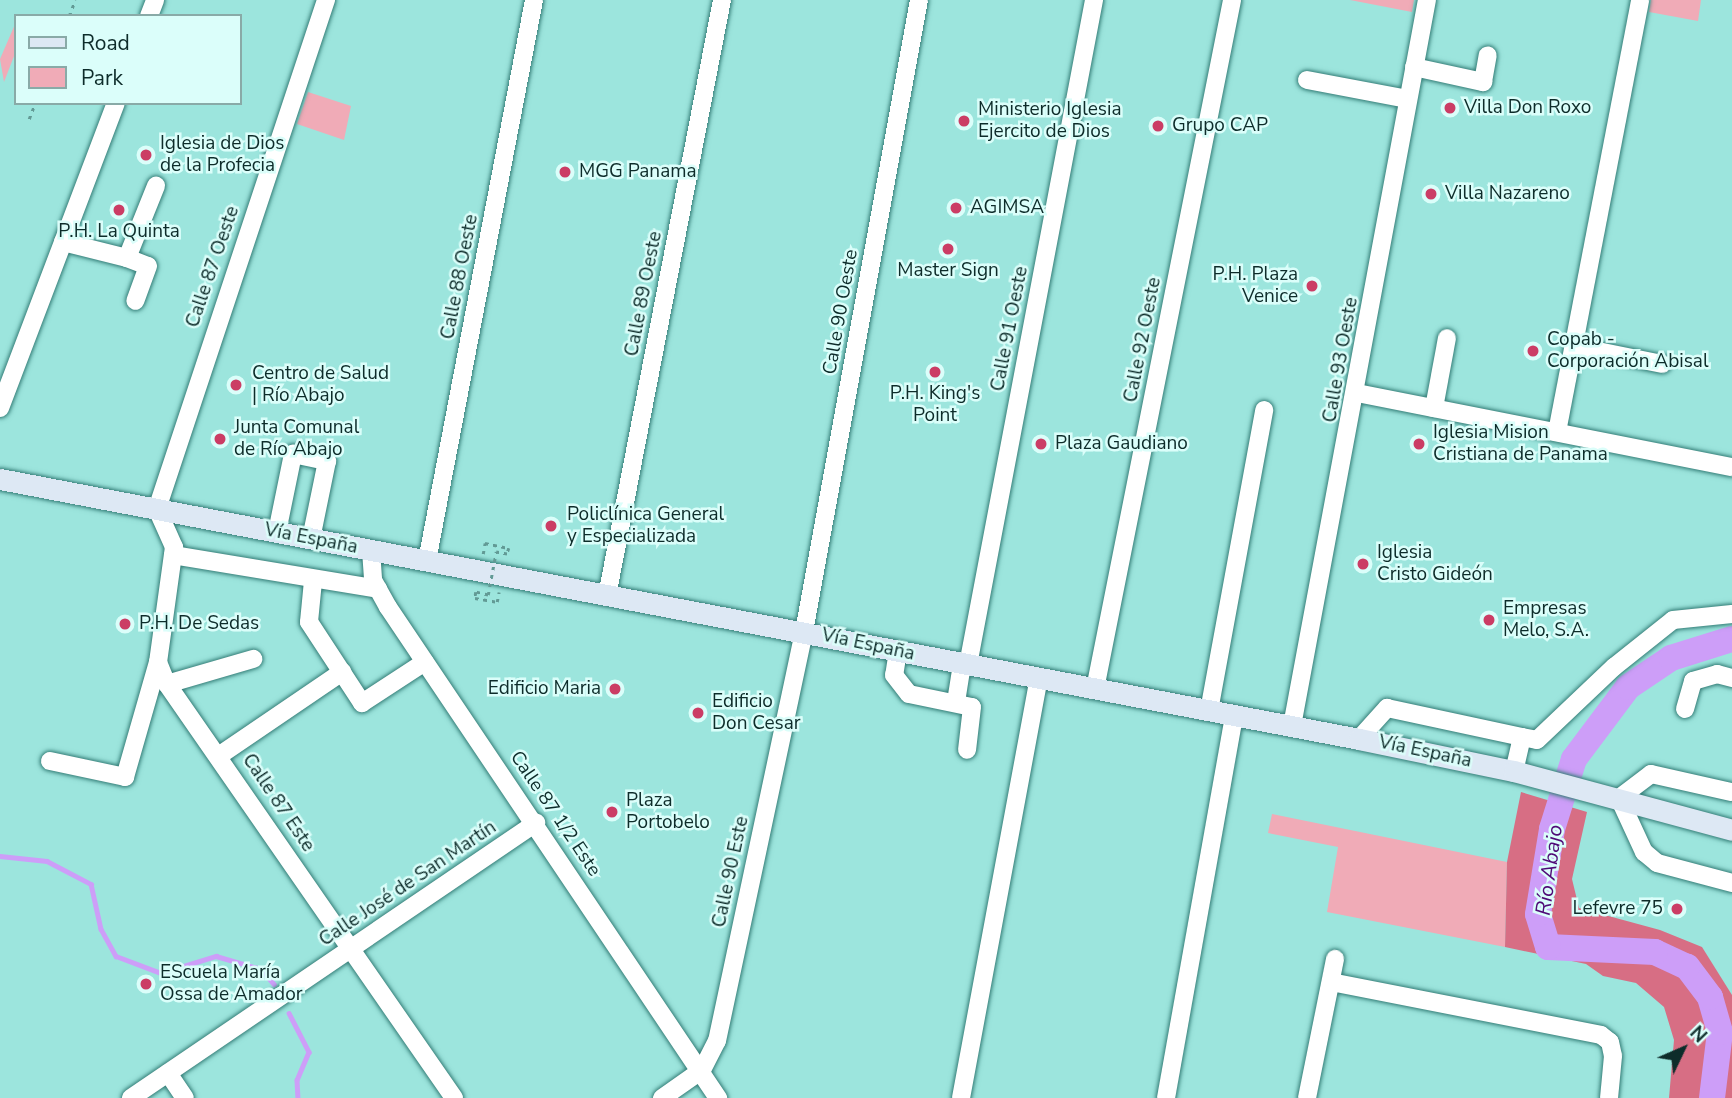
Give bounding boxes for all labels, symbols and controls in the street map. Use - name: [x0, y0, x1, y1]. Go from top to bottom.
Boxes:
- legend: [14, 14, 242, 105]
- text: Road: [81, 29, 130, 57]
- text: Park: [81, 64, 123, 92]
- place label: Villa Don Roxo: [1464, 97, 1591, 119]
- place label: Ministerio Iglesia Ejercito de Dios: [978, 99, 1121, 143]
- marker: Villa Don Roxo: [1442, 100, 1458, 116]
- marker: Ministerio Iglesia Ejercito de Dios: [956, 113, 972, 129]
- place label: Grupo CAP: [1172, 115, 1268, 137]
- marker: Grupo CAP: [1150, 118, 1166, 134]
- place label: Iglesia de Dios de la Profecia: [160, 133, 284, 177]
- marker: Iglesia de Dios de la Profecia: [138, 147, 154, 163]
- place label: MGG Panama: [579, 161, 697, 183]
- marker: MGG Panama: [557, 164, 573, 180]
- place label: Villa Nazareno: [1445, 183, 1570, 205]
- marker: Villa Nazareno: [1423, 186, 1439, 202]
- place label: AGIMSA: [970, 197, 1044, 219]
- marker: AGIMSA: [948, 200, 964, 216]
- marker: P.H. La Quinta: [111, 202, 127, 218]
- street label: Calle 87 Oeste: [182, 203, 244, 331]
- street label: Calle 88 Oeste: [437, 213, 483, 341]
- place label: P.H. La Quinta: [58, 221, 180, 243]
- street label: Calle 89 Oeste: [621, 230, 667, 358]
- marker: Master Sign: [940, 241, 956, 257]
- street label: Calle 90 Oeste: [819, 248, 863, 376]
- place label: Master Sign: [897, 260, 999, 282]
- place label: P.H. Plaza Venice: [1212, 264, 1298, 308]
- street label: Calle 91 Oeste: [987, 265, 1033, 393]
- street label: Calle 92 Oeste: [1120, 276, 1166, 404]
- marker: P.H. Plaza Venice: [1304, 278, 1320, 294]
- street label: Calle 93 Oeste: [1319, 296, 1363, 424]
- place label: Copab - Corporación Abisal: [1547, 329, 1709, 373]
- marker: Copab - Corporación Abisal: [1525, 343, 1541, 359]
- place label: Centro de Salud | Río Abajo: [252, 363, 389, 407]
- marker: P.H. King's Point: [927, 364, 943, 380]
- marker: Centro de Salud | Río Abajo: [226, 375, 246, 395]
- place label: P.H. King's Point: [890, 383, 980, 427]
- place label: Junta Comunal de Río Abajo: [234, 417, 359, 461]
- place label: Iglesia Mision Cristiana de Panama: [1433, 422, 1608, 466]
- marker: Junta Comunal de Río Abajo: [212, 431, 228, 447]
- place label: Plaza Gaudiano: [1055, 433, 1188, 455]
- marker: Plaza Gaudiano: [1033, 436, 1049, 452]
- marker: Iglesia Mision Cristiana de Panama: [1411, 436, 1427, 452]
- place label: Policlínica General y Especializada: [567, 504, 724, 548]
- marker: Policlínica General y Especializada: [541, 516, 561, 536]
- street label: Vía España: [262, 519, 360, 559]
- place label: Iglesia Cristo Gideón: [1377, 542, 1493, 586]
- marker: Iglesia Cristo Gideón: [1355, 556, 1371, 572]
- place label: Empresas Melo, S.A.: [1503, 598, 1589, 642]
- marker: Empresas Melo, S.A.: [1481, 612, 1497, 628]
- place label: P.H. De Sedas: [139, 613, 259, 635]
- marker: P.H. De Sedas: [117, 616, 133, 632]
- street label: Vía España: [819, 624, 917, 666]
- place label: Edificio Maria: [488, 678, 601, 700]
- marker: Edificio Maria: [607, 681, 623, 697]
- place label: Edificio Don Cesar: [712, 691, 801, 735]
- marker: Edificio Don Cesar: [690, 705, 706, 721]
- street label: Vía España: [1376, 731, 1474, 773]
- street label: Calle 87 1/2 Este: [505, 747, 605, 881]
- street label: Calle 87 Este: [237, 750, 319, 856]
- place label: Plaza Portobelo: [626, 790, 710, 834]
- marker: Plaza Portobelo: [604, 804, 620, 820]
- street label: Calle 90 Este: [708, 814, 754, 930]
- street label: Calle José de San Martín: [315, 816, 501, 952]
- water label: Río Abajo: [1530, 823, 1568, 917]
- place label: Lefevre 75: [1572, 898, 1663, 920]
- marker: Lefevre 75: [1669, 901, 1685, 917]
- place label: EScuela María Ossa de Amador: [160, 962, 302, 1006]
- marker: EScuela María Ossa de Amador: [138, 976, 154, 992]
- north arrow: [1648, 1014, 1718, 1084]
- text: N: [1684, 1020, 1712, 1049]

